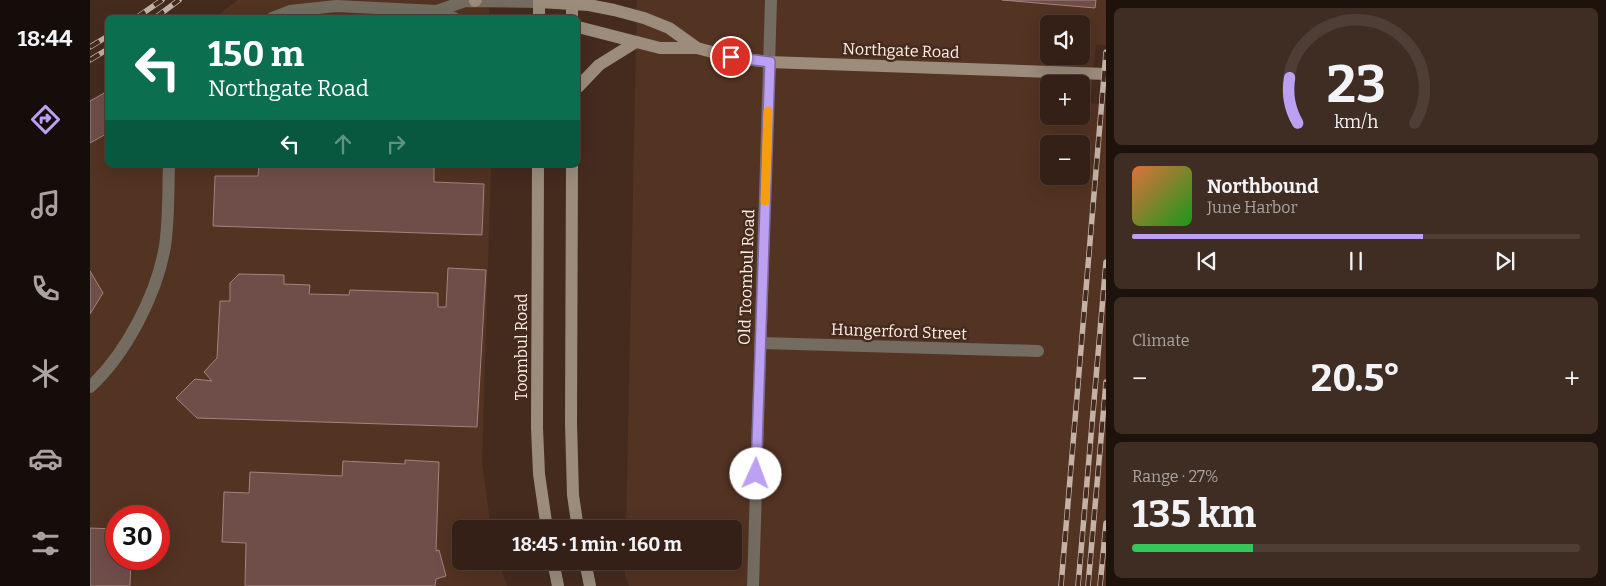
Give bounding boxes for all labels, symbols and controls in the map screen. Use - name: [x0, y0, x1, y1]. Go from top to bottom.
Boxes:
- map controls: [1040, 15, 1090, 185]
- button: sound: [1040, 15, 1090, 65]
- text: 18:44: [18, 25, 72, 52]
- text: 150 m: [208, 33, 304, 75]
- icon: left: [125, 35, 190, 100]
- pin: [710, 36, 752, 78]
- street label: Northgate Road: [842, 39, 960, 62]
- icon: arrive: [717, 43, 745, 71]
- text: 23: [1326, 53, 1386, 116]
- text: Northgate Road: [208, 75, 369, 102]
- button: +: [1040, 75, 1090, 125]
- icon: directions: [28, 102, 63, 137]
- text: km/h: [1334, 111, 1378, 133]
- icon: left: [276, 130, 304, 158]
- icon: ahead: [329, 130, 357, 158]
- icon: right: [382, 130, 410, 158]
- button: −: [1040, 135, 1090, 185]
- text: Northbound: [1207, 175, 1319, 198]
- icon: music: [28, 187, 63, 222]
- text: June Harbor: [1207, 198, 1298, 217]
- street label: Old Toombul Road: [735, 208, 758, 345]
- icon: previous: [1193, 247, 1221, 275]
- icon: pause: [1342, 247, 1370, 275]
- icon: next: [1491, 247, 1519, 275]
- icon: phone: [28, 271, 63, 306]
- street label: Toombul Road: [512, 293, 531, 400]
- street label: Hungerford Street: [831, 320, 968, 343]
- text: Climate: [1132, 331, 1190, 350]
- text: 20.5°: [1311, 355, 1401, 401]
- icon: climate: [28, 356, 63, 391]
- text: −: [1132, 362, 1147, 395]
- text: +: [1564, 362, 1580, 395]
- icon: car: [28, 441, 63, 476]
- position arrow: [729, 447, 781, 499]
- text: Range · 27%: [1132, 467, 1219, 486]
- text: 135 km: [1132, 491, 1256, 537]
- speed limit sign: 30: [105, 505, 170, 570]
- icon: filters: [28, 526, 63, 561]
- text: 18:45 · 1 min · 160 m: [512, 533, 682, 556]

